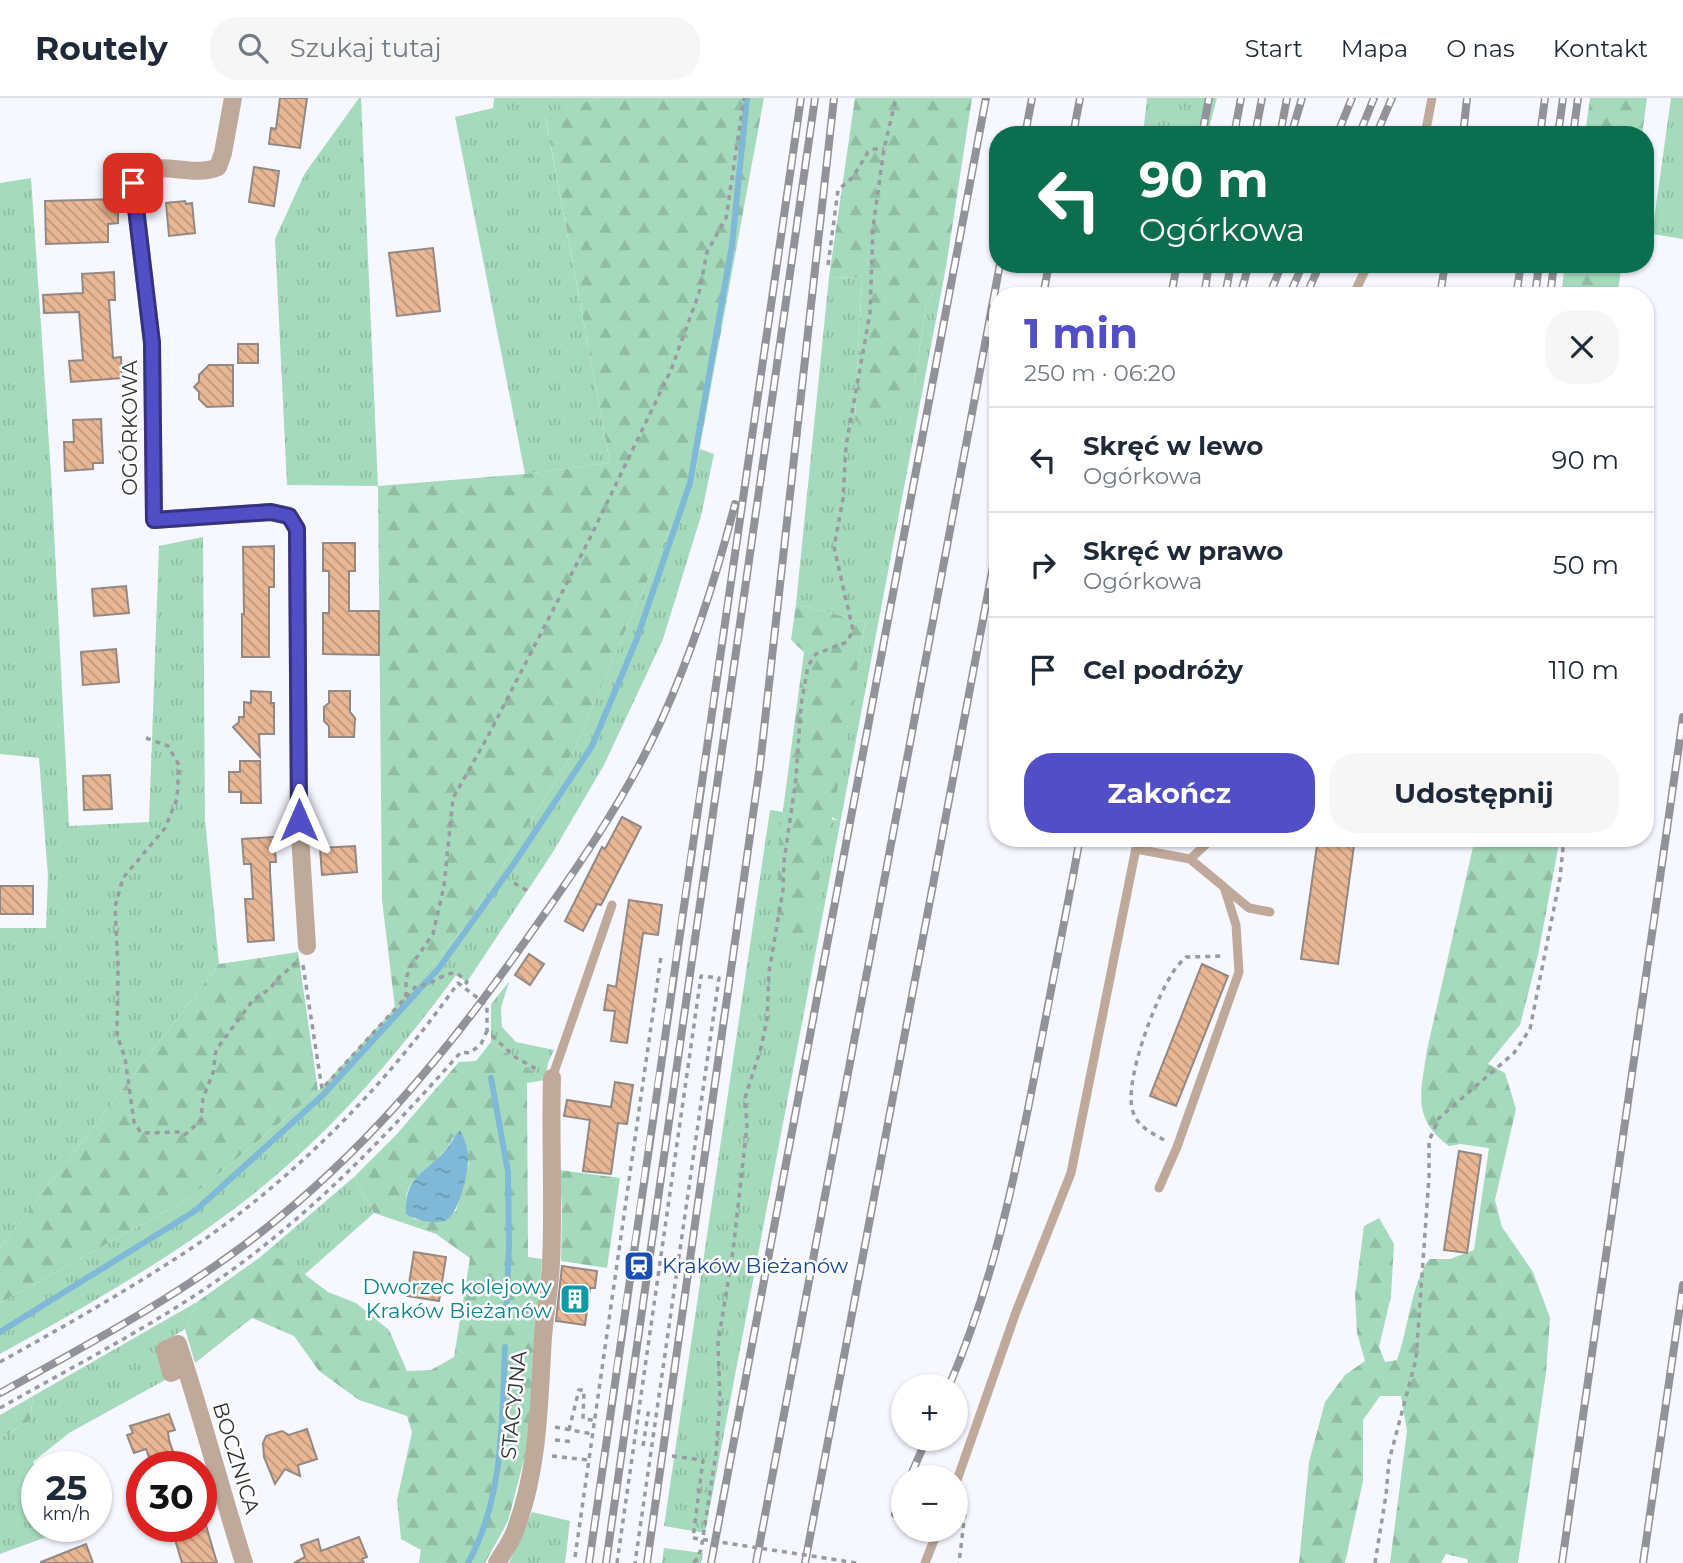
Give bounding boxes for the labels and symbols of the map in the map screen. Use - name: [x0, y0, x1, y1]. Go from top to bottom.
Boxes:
- pin: [103, 153, 163, 213]
- street label: OGÓRKOWA: [117, 359, 142, 496]
- position arrow: [262, 783, 336, 857]
- station icon: Kraków Bieżanów: [622, 1249, 656, 1283]
- place label: Kraków Bieżanów: [662, 1253, 849, 1278]
- place label: Dworzec kolejowy Kraków Bieżanów: [363, 1274, 553, 1323]
- building icon: Dworzec kolejowy Kraków Bieżanów: [558, 1282, 592, 1316]
- street label: STACYJNA: [495, 1348, 532, 1461]
- street label: BOCZNICA: [208, 1399, 266, 1517]
- speed limit sign: 30: [126, 1451, 217, 1542]

